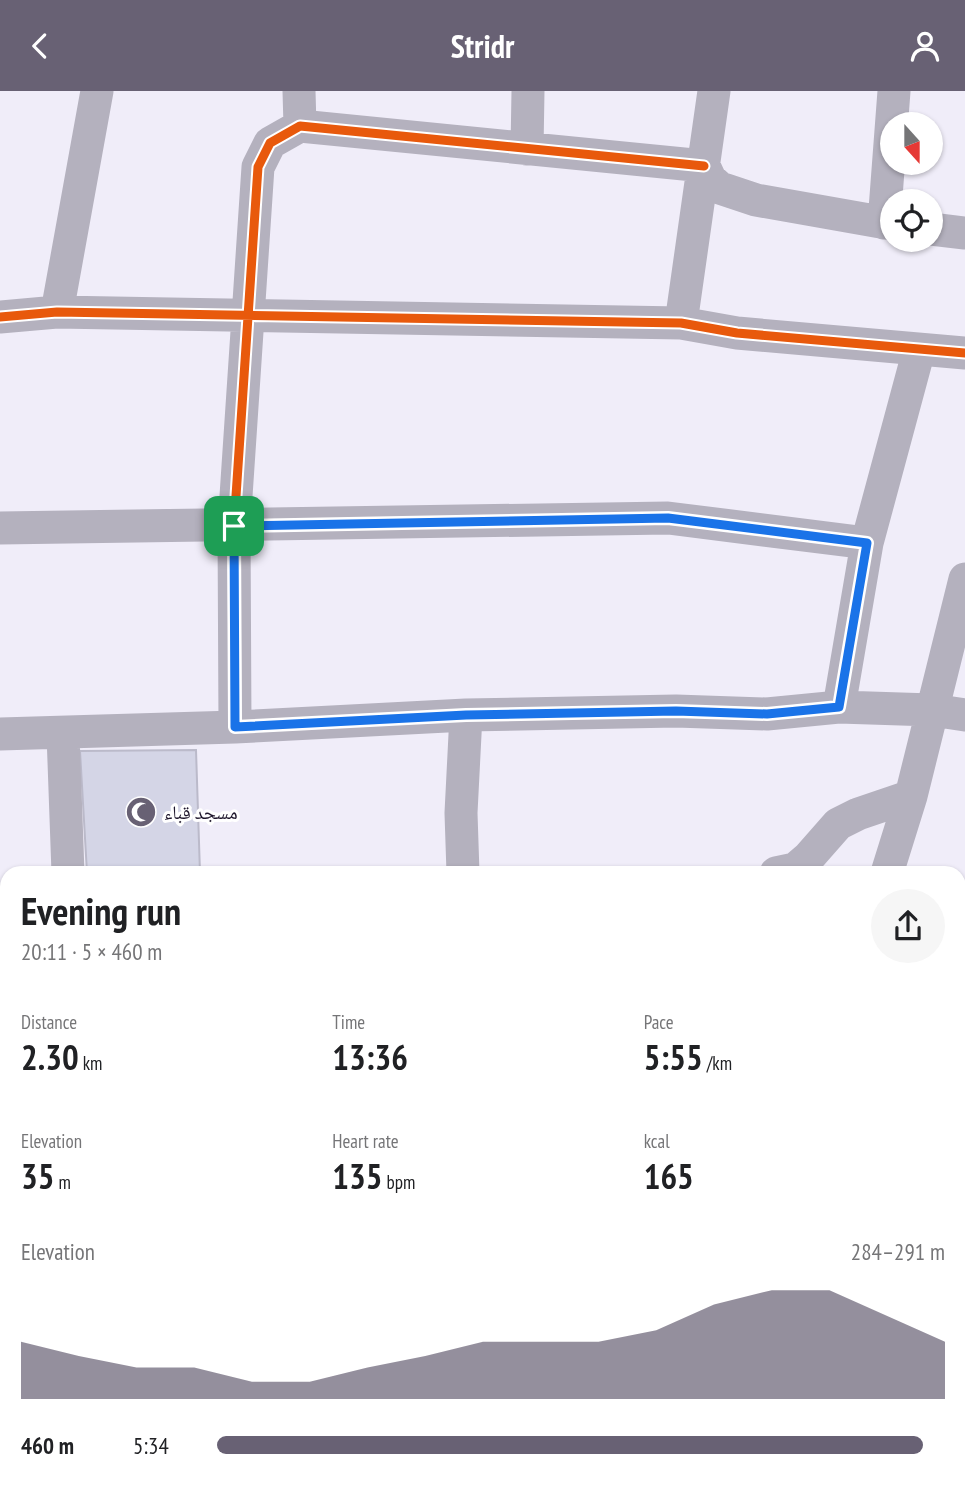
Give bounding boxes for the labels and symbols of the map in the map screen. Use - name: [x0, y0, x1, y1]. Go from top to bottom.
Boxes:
- north arrow: [880, 112, 943, 175]
- pin: [204, 496, 264, 556]
- mosque icon: مسجد قباء: [124, 795, 158, 829]
- place label: مسجد قباء: [164, 800, 238, 824]

